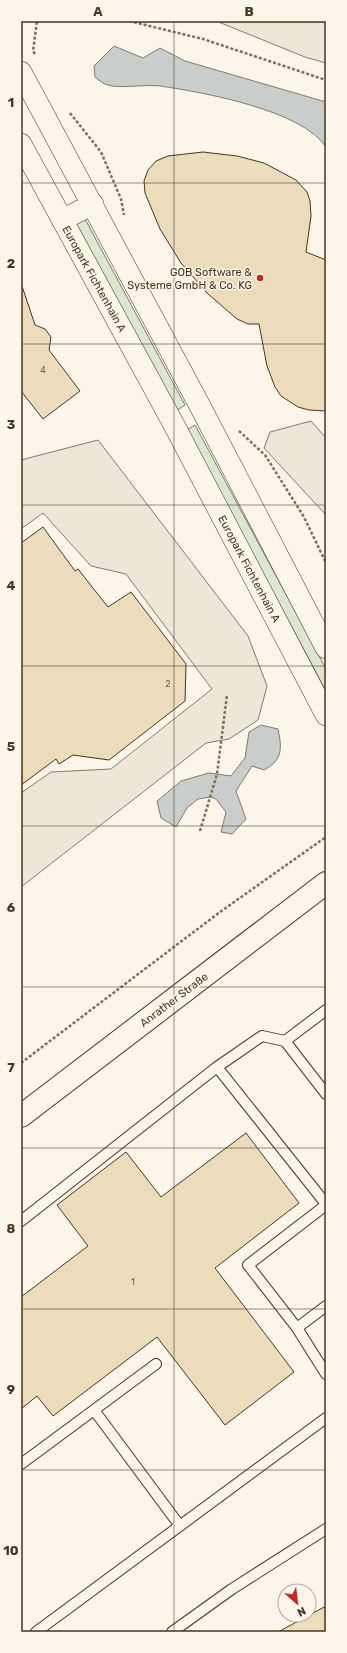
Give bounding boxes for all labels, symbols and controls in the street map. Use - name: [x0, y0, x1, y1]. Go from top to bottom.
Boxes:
- text: A: [93, 4, 103, 19]
- text: B: [244, 4, 254, 19]
- text: 1: [8, 95, 14, 110]
- street label: Europark Fichtenhain A: [59, 224, 129, 335]
- text: 2: [7, 256, 15, 271]
- place label: GOB Software & Systeme GmbH & Co. KG: [127, 266, 252, 292]
- marker: GOB Software & Systeme GmbH & Co. KG: [255, 273, 265, 283]
- house number: 4: [40, 365, 46, 375]
- text: 3: [7, 417, 16, 432]
- street label: Europark Fichtenhain A: [215, 513, 283, 625]
- text: 4: [7, 578, 16, 593]
- house number: 2: [165, 679, 171, 689]
- text: 5: [7, 739, 15, 754]
- text: 6: [7, 900, 16, 915]
- street label: Anrather Straße: [137, 970, 211, 1030]
- text: 7: [7, 1060, 15, 1075]
- text: 8: [7, 1221, 16, 1236]
- house number: 1: [131, 1277, 135, 1287]
- text: 9: [7, 1382, 15, 1397]
- text: 10: [3, 1543, 19, 1558]
- north arrow: [277, 1583, 317, 1623]
- text: N: [295, 1604, 308, 1619]

